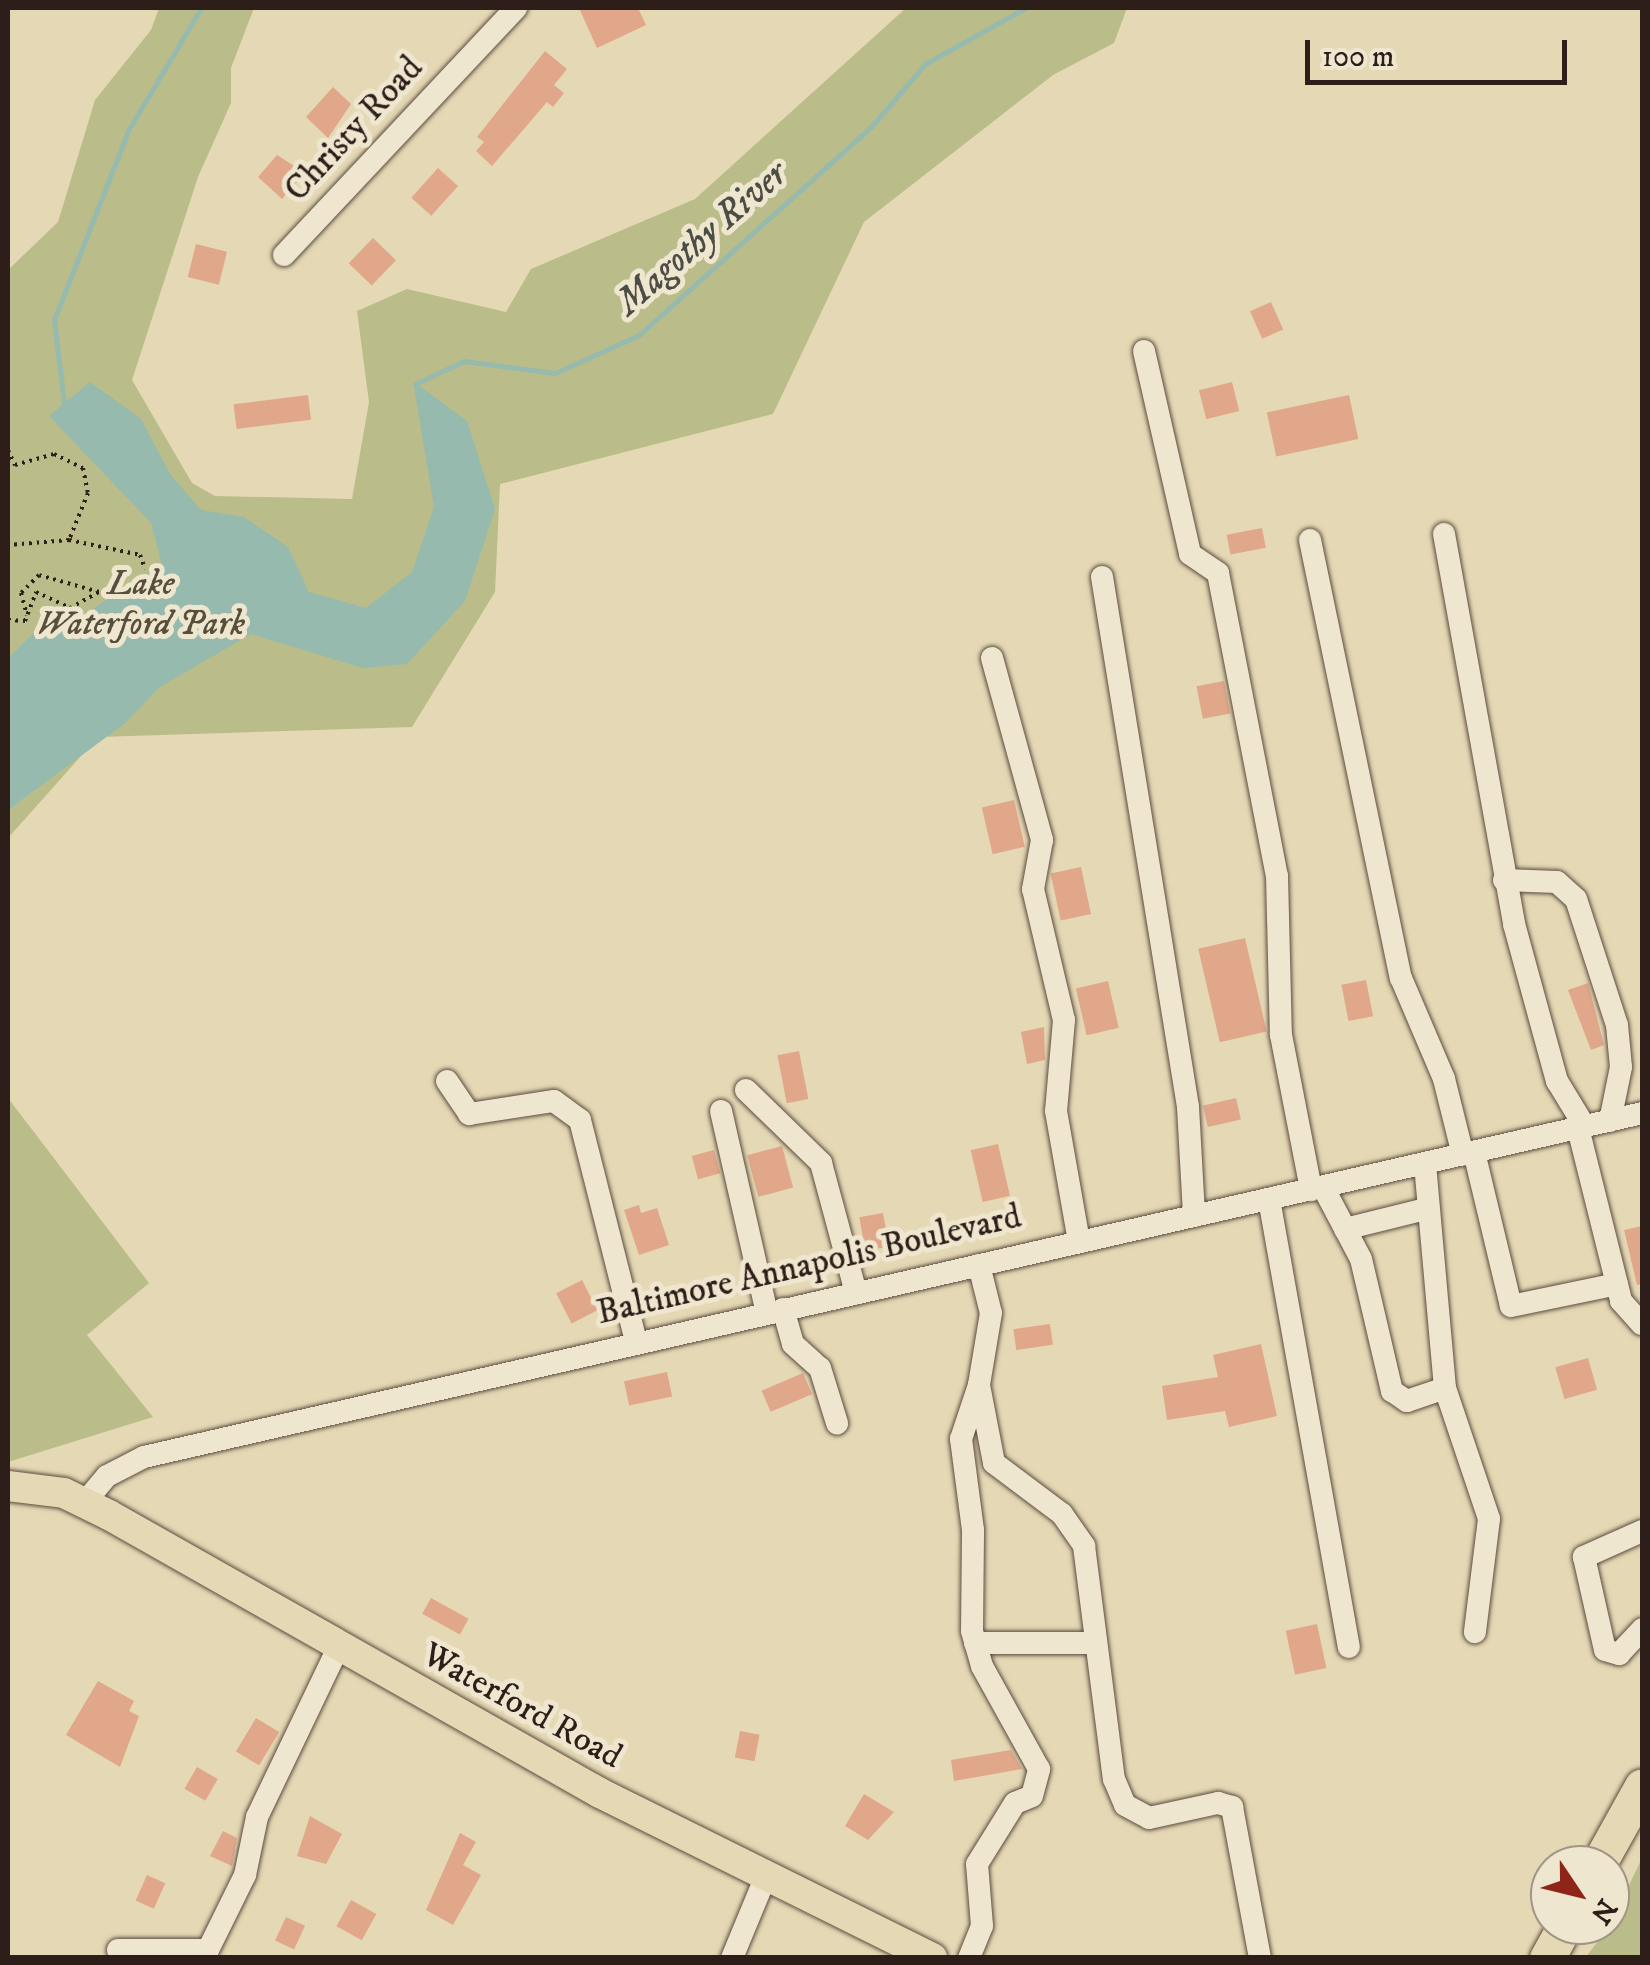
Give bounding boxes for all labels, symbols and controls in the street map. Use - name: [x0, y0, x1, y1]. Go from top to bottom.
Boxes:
- scale bar: [1310, 20, 1572, 82]
- text: 100 m: [1322, 39, 1394, 76]
- street label: Christy Road: [276, 48, 432, 210]
- water label: Magothy River: [607, 152, 797, 326]
- park label: Lake Waterford Park: [37, 563, 245, 645]
- street label: Baltimore Annapolis Boulevard: [593, 1196, 1025, 1334]
- street label: Waterford Road: [415, 1634, 629, 1778]
- north arrow: [1530, 1845, 1630, 1945]
- text: N: [1582, 1892, 1624, 1931]

